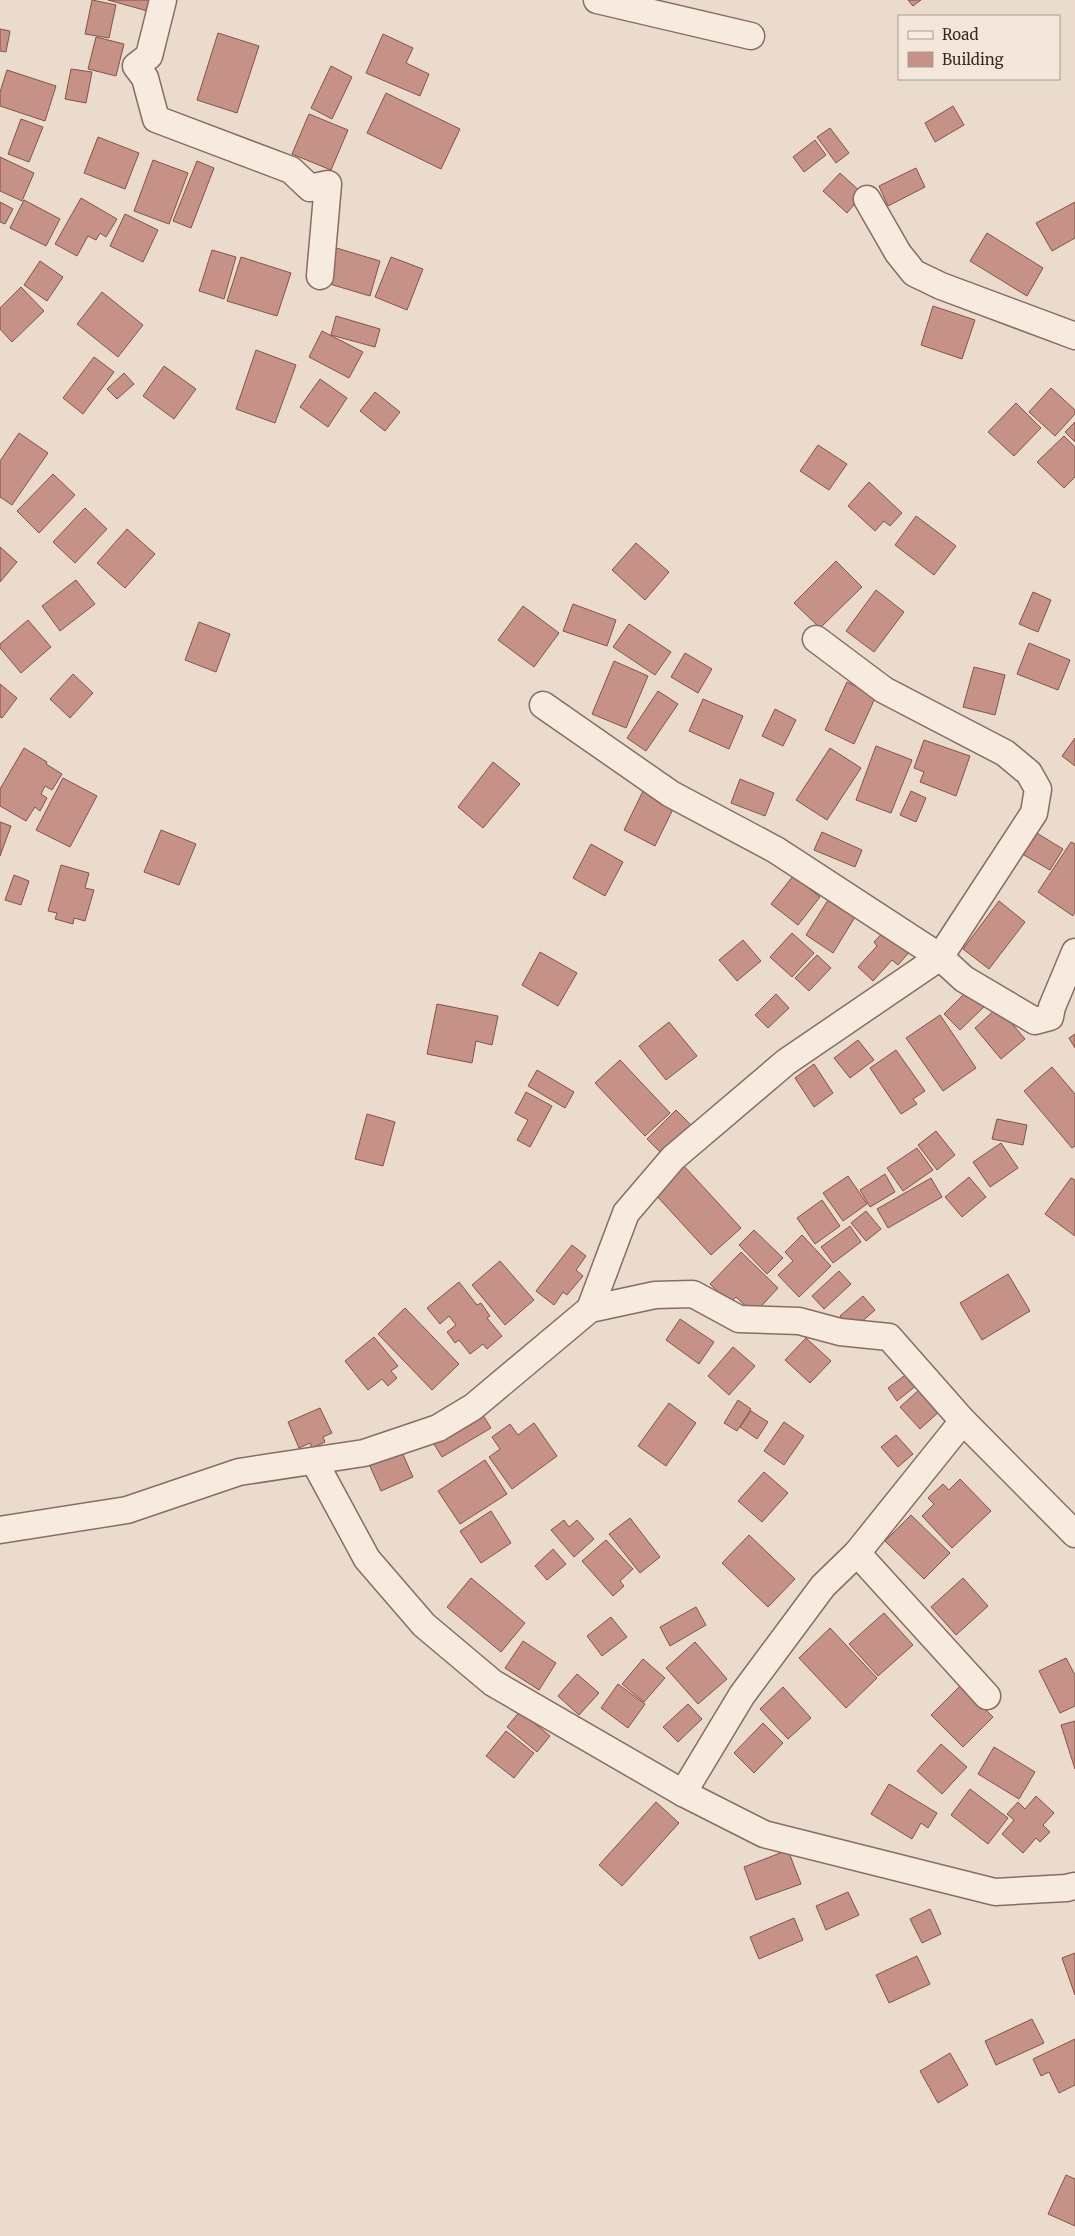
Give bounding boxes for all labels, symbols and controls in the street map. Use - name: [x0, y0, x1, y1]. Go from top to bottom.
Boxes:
- legend: [898, 15, 1060, 80]
- text: Road: [942, 25, 978, 44]
- text: Building: [942, 50, 1004, 69]

